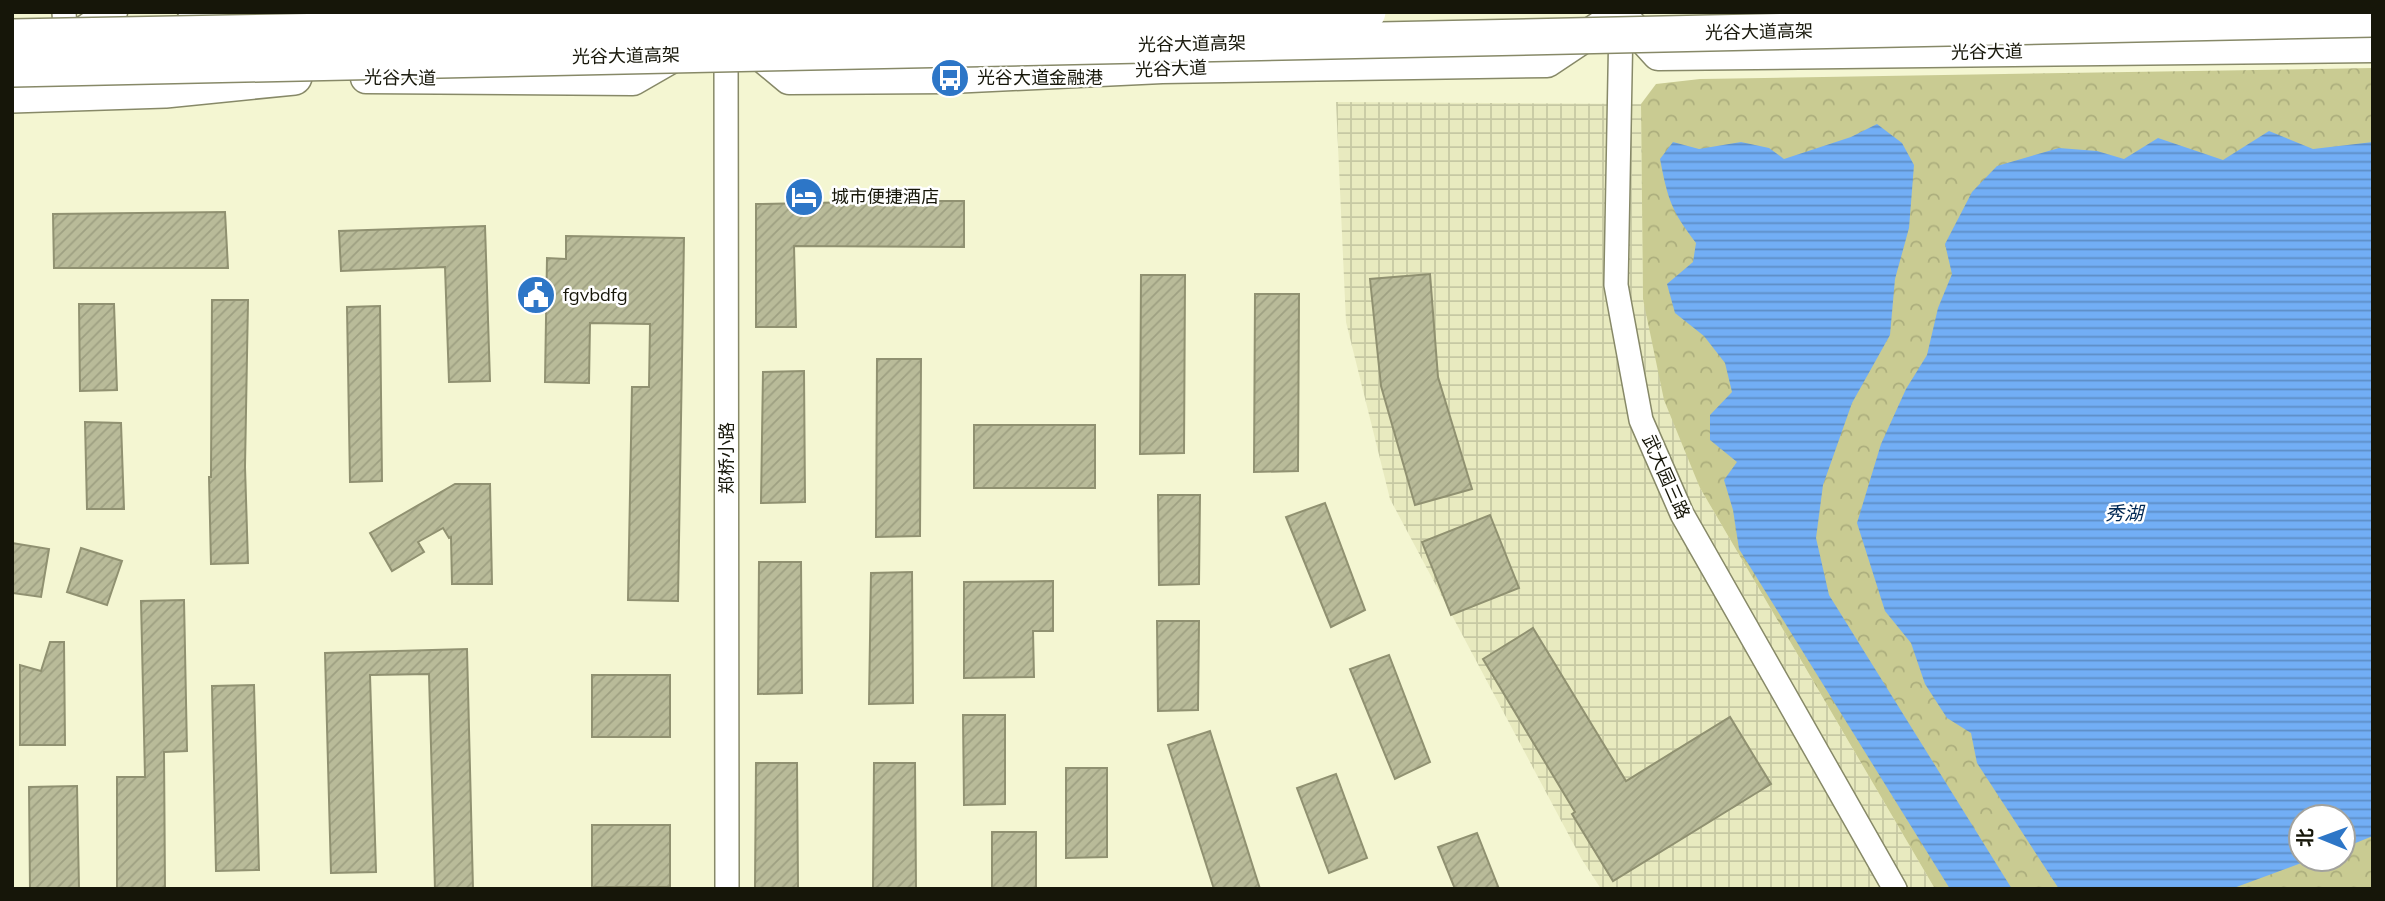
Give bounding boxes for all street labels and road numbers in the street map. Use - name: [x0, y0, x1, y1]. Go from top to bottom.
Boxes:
- street label: 光谷大道高架: [1705, 19, 1813, 44]
- street label: 光谷大道高架: [1138, 31, 1246, 56]
- street label: 光谷大道: [1951, 39, 2023, 64]
- street label: 光谷大道高架: [572, 43, 680, 68]
- street label: 光谷大道: [1135, 56, 1207, 81]
- street label: 光谷大道: [364, 65, 436, 90]
- street label: 郑桥小路: [715, 422, 738, 494]
- street label: 武大园三路: [1638, 431, 1695, 523]

